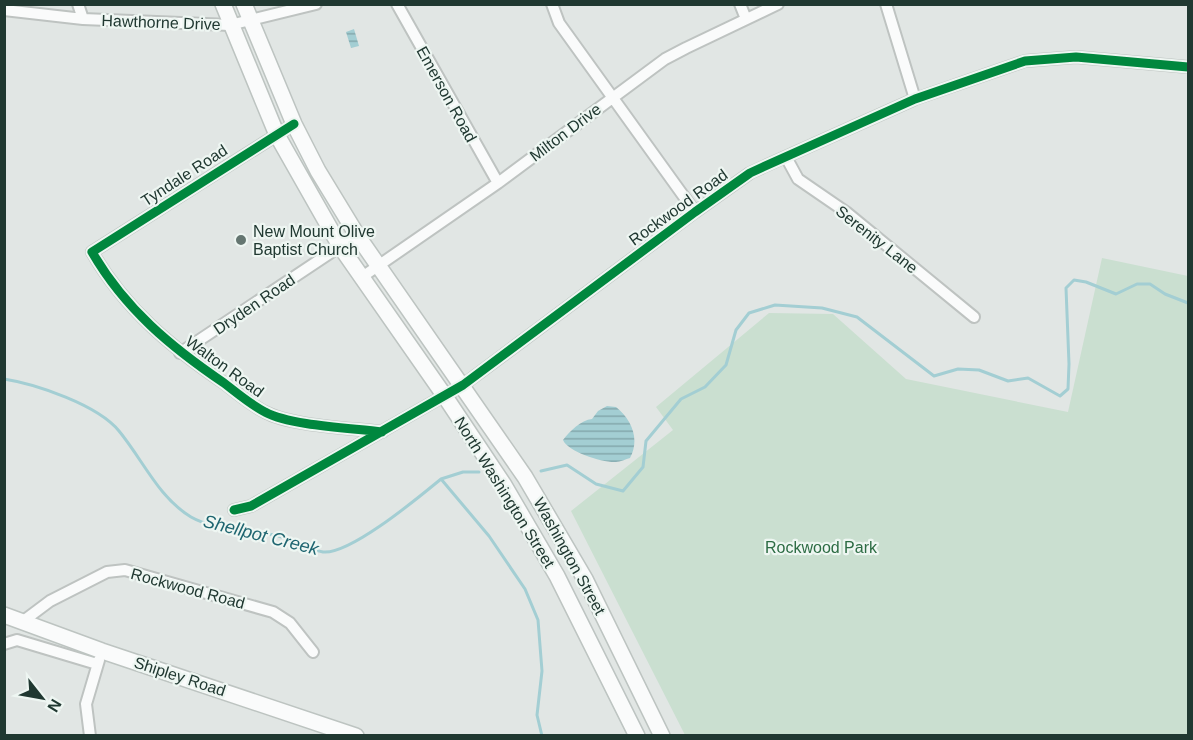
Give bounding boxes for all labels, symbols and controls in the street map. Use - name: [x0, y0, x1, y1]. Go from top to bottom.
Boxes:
- street label: Hawthorne Drive: [101, 12, 221, 33]
- street label: Emerson Road: [413, 43, 480, 145]
- street label: Milton Drive: [526, 100, 604, 165]
- street label: Tyndale Road: [138, 141, 230, 209]
- street label: Rockwood Road: [626, 166, 731, 249]
- street label: Serenity Lane: [833, 202, 921, 277]
- place label: New Mount Olive Baptist Church: [253, 223, 375, 258]
- marker: New Mount Olive Baptist Church: [234, 233, 248, 247]
- street label: Dryden Road: [210, 271, 298, 338]
- street label: Walton Road: [183, 333, 267, 400]
- street label: North Washington Street: [451, 414, 558, 571]
- street label: Washington Street: [530, 495, 609, 618]
- water label: Shellpot Creek: [201, 511, 322, 559]
- park label: Rockwood Park: [765, 539, 878, 556]
- street label: Rockwood Road: [129, 565, 247, 612]
- street label: Shipley Road: [132, 654, 228, 699]
- north arrow: [12, 668, 72, 728]
- text: N: [44, 696, 65, 715]

